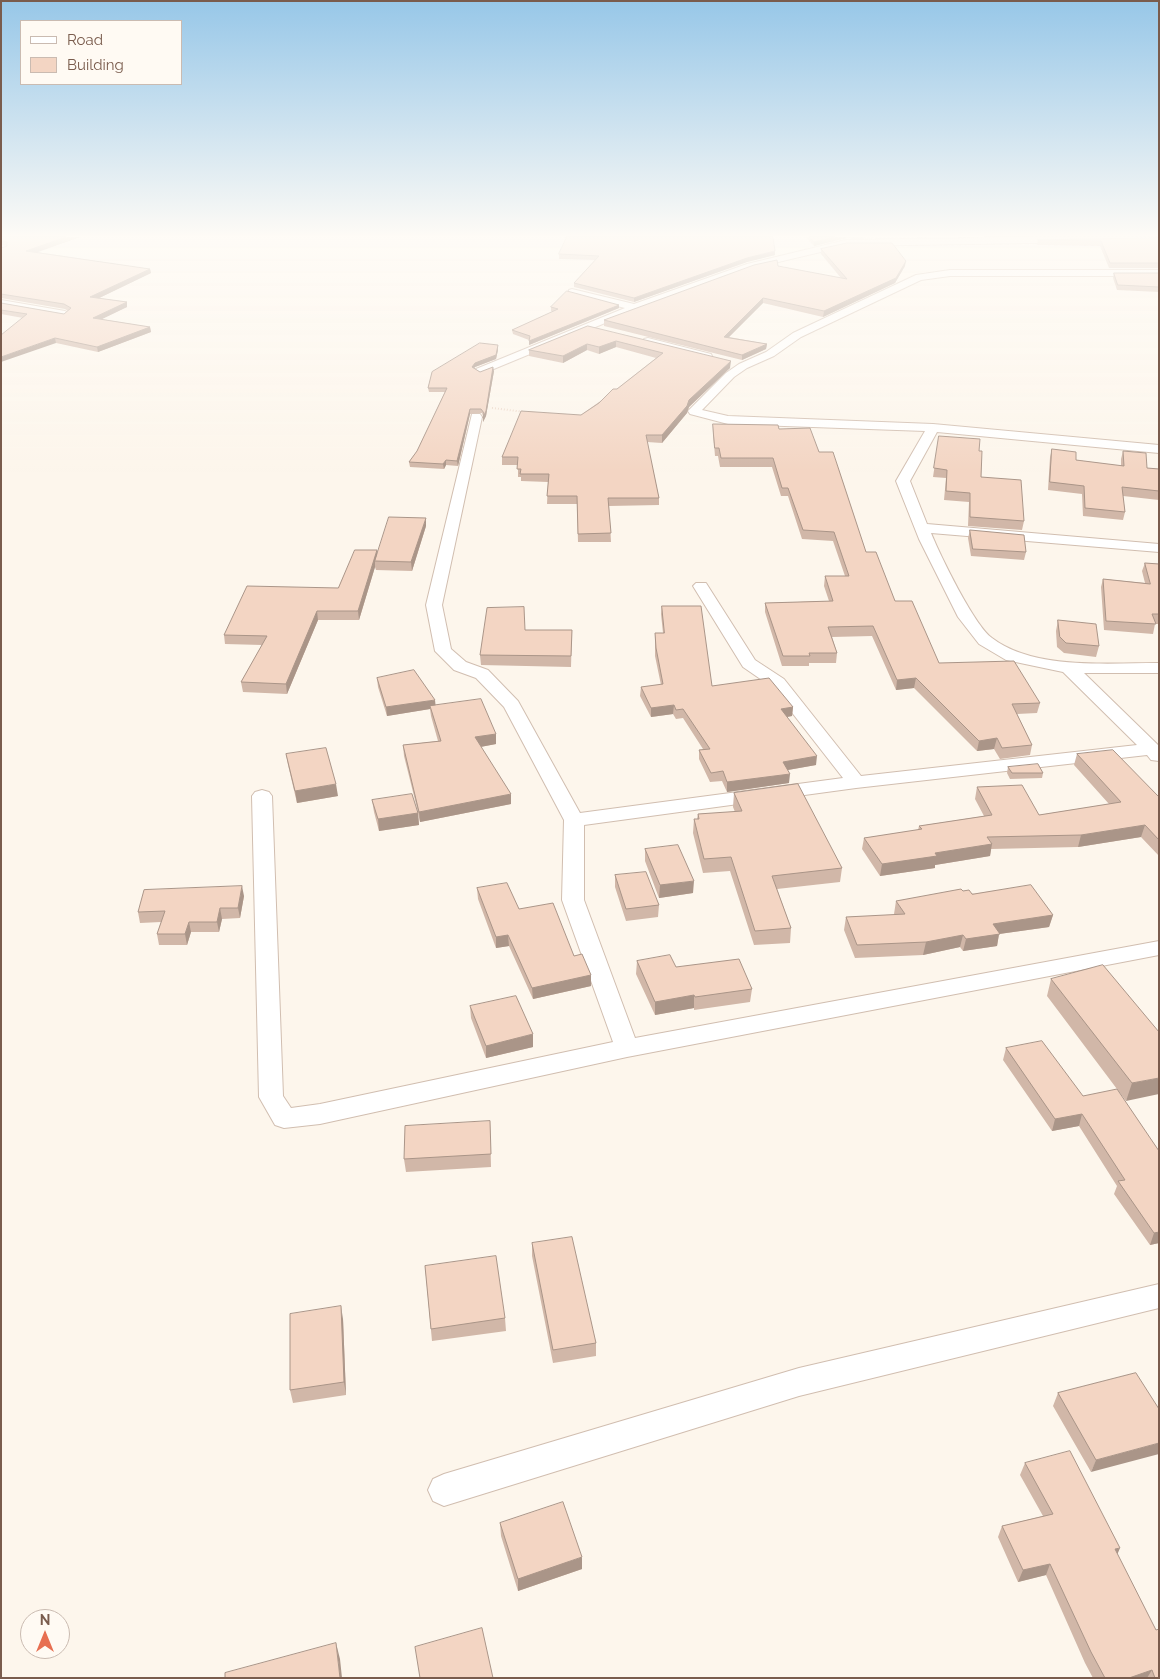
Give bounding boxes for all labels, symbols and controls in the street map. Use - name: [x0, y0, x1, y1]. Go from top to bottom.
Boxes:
- legend: [20, 20, 182, 85]
- text: Road: [67, 31, 103, 49]
- text: Building: [67, 56, 124, 74]
- north arrow: [20, 1609, 70, 1659]
- text: N: [40, 1612, 50, 1628]

